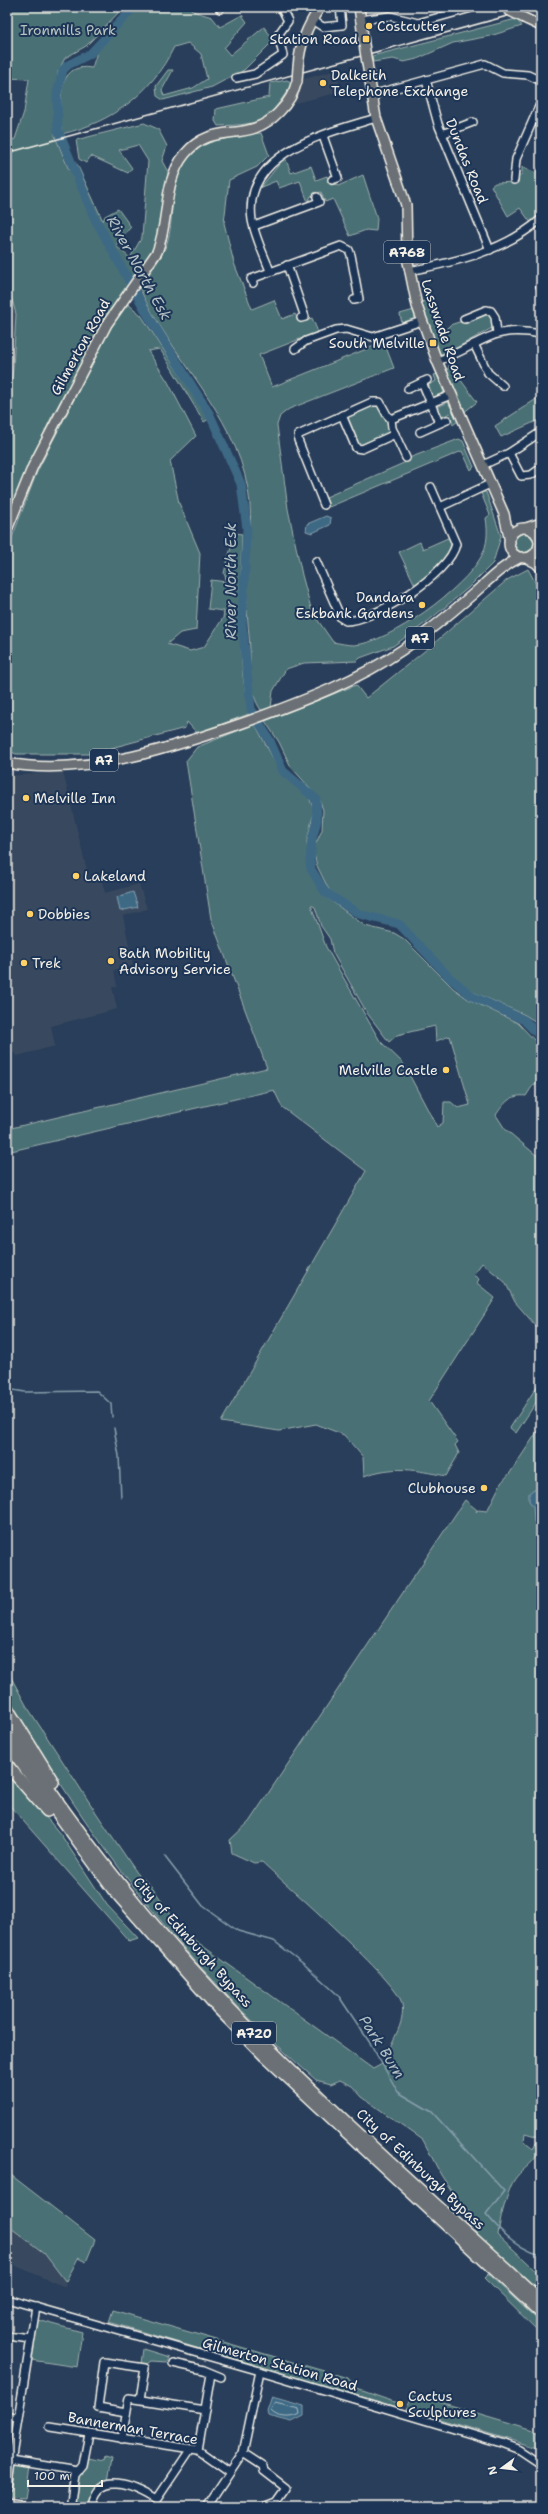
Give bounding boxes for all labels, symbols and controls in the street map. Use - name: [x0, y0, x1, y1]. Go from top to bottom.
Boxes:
- place label: Costcutter: [377, 17, 447, 35]
- park label: Ironmills Park: [20, 21, 116, 39]
- marker: Costcutter: [364, 21, 374, 31]
- place label: Station Road: [269, 30, 358, 48]
- marker: Station Road: [361, 34, 371, 44]
- place label: Dalkeith Telephone Exchange: [331, 66, 468, 100]
- marker: Dalkeith Telephone Exchange: [318, 78, 328, 88]
- street label: Dundas Road: [442, 116, 492, 206]
- water label: River North Esk: [102, 212, 176, 324]
- road number: A768: [384, 241, 430, 263]
- street label: Lasswade Road: [417, 277, 469, 383]
- street label: Gilmerton Road: [46, 296, 114, 398]
- place label: South Melville: [329, 334, 425, 352]
- marker: South Melville: [428, 338, 438, 348]
- water label: River North Esk: [221, 522, 241, 639]
- place label: Dandara Eskbank Gardens: [296, 588, 414, 622]
- marker: Dandara Eskbank Gardens: [417, 600, 427, 610]
- road number: A7: [406, 627, 434, 649]
- road number: A7: [90, 749, 118, 771]
- place label: Melville Inn: [34, 789, 116, 807]
- marker: Melville Inn: [21, 793, 31, 803]
- place label: Lakeland: [84, 867, 146, 885]
- marker: Lakeland: [71, 871, 81, 881]
- place label: Dobbies: [38, 905, 90, 923]
- marker: Dobbies: [25, 909, 35, 919]
- place label: Bath Mobility Advisory Service: [119, 944, 231, 978]
- place label: Trek: [32, 954, 61, 972]
- marker: Bath Mobility Advisory Service: [106, 956, 116, 966]
- marker: Trek: [19, 958, 29, 968]
- place label: Melville Castle: [339, 1061, 438, 1079]
- marker: Melville Castle: [441, 1065, 451, 1075]
- place label: Clubhouse: [408, 1479, 476, 1497]
- marker: Clubhouse: [479, 1483, 489, 1493]
- street label: City of Edinburgh Bypass: [130, 1873, 256, 2011]
- water label: Park Burn: [355, 2011, 409, 2083]
- road number: A720: [232, 2022, 276, 2044]
- street label: City of Edinburgh Bypass: [353, 2105, 489, 2233]
- street label: Gilmerton Station Road: [200, 2333, 360, 2395]
- place label: Cactus Sculptures: [408, 2387, 477, 2421]
- marker: Cactus Sculptures: [395, 2399, 405, 2409]
- street label: Bannerman Terrace: [67, 2408, 199, 2448]
- north arrow: [482, 2448, 522, 2488]
- scale bar: [28, 2462, 102, 2488]
- text: N: [484, 2464, 501, 2477]
- text: 100 m: [34, 2468, 70, 2484]

